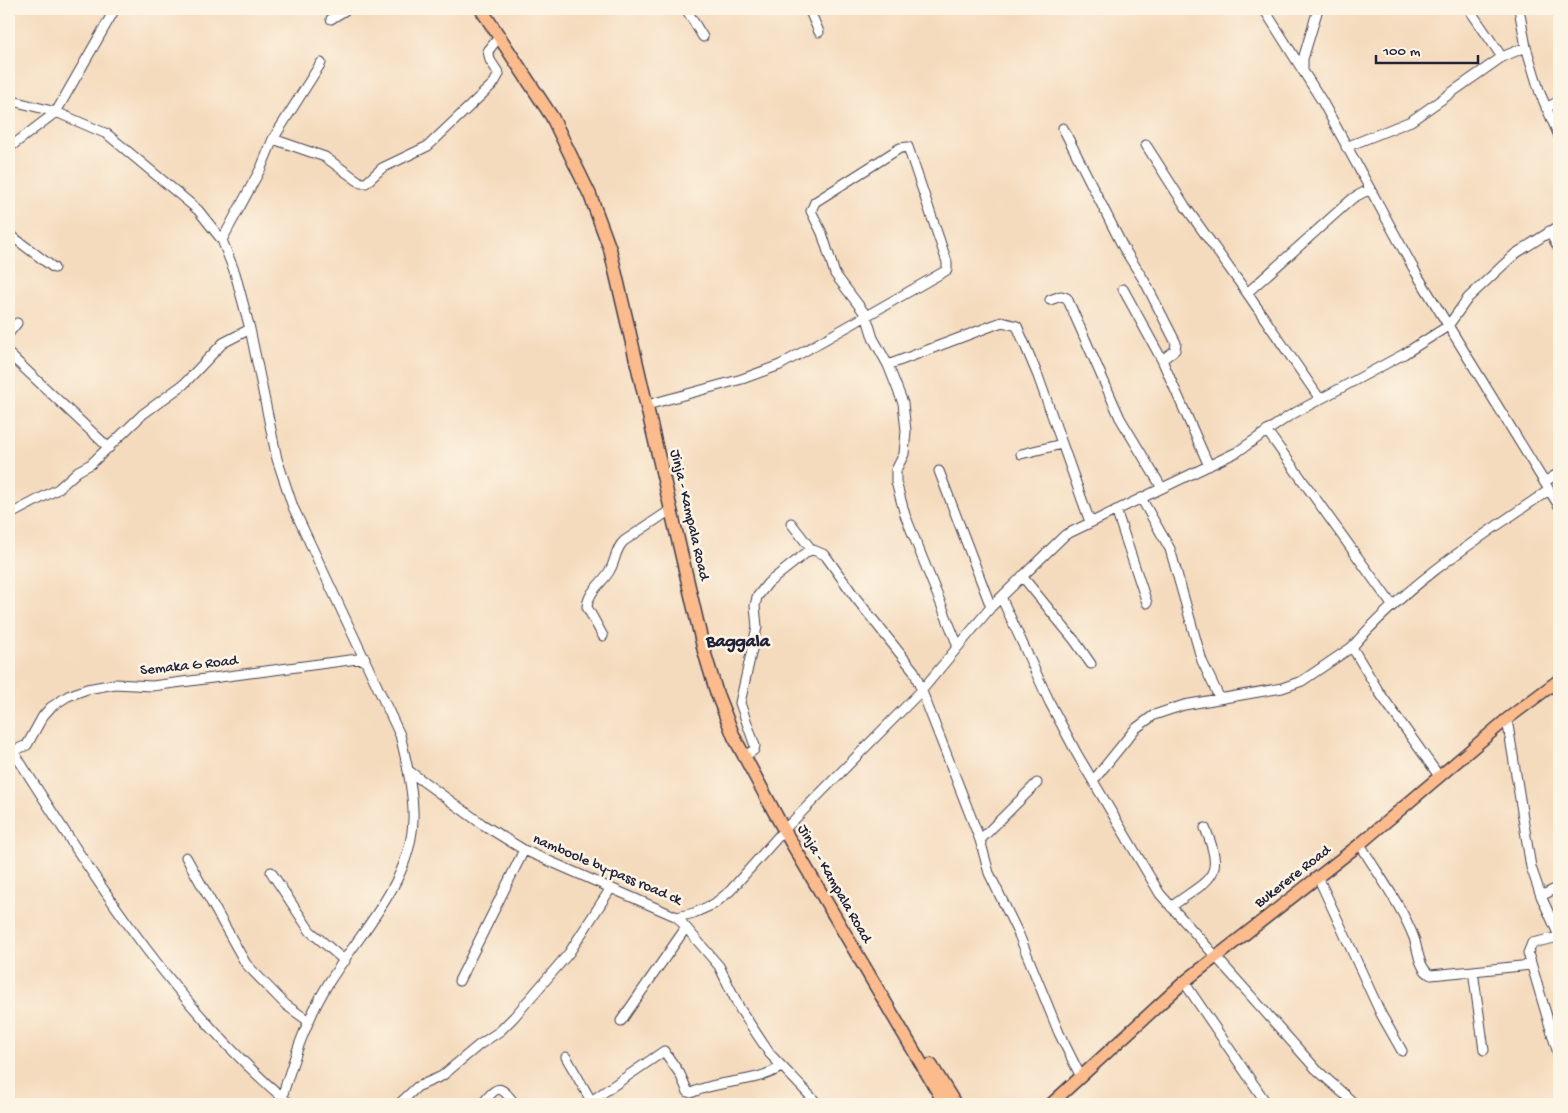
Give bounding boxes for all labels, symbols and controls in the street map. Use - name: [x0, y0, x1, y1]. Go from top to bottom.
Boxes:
- scale bar: [1376, 32, 1478, 64]
- text: 100 m: [1382, 43, 1421, 61]
- street label: Jinja - Kampala Road: [665, 448, 713, 583]
- district label: Baggala: [705, 632, 771, 653]
- street label: Semaka G Road: [139, 652, 240, 680]
- street label: Jinja - Kampala Road: [793, 822, 876, 947]
- street label: namboole by-pass road ck: [530, 830, 685, 910]
- street label: Bukerere Road: [1251, 841, 1336, 913]

